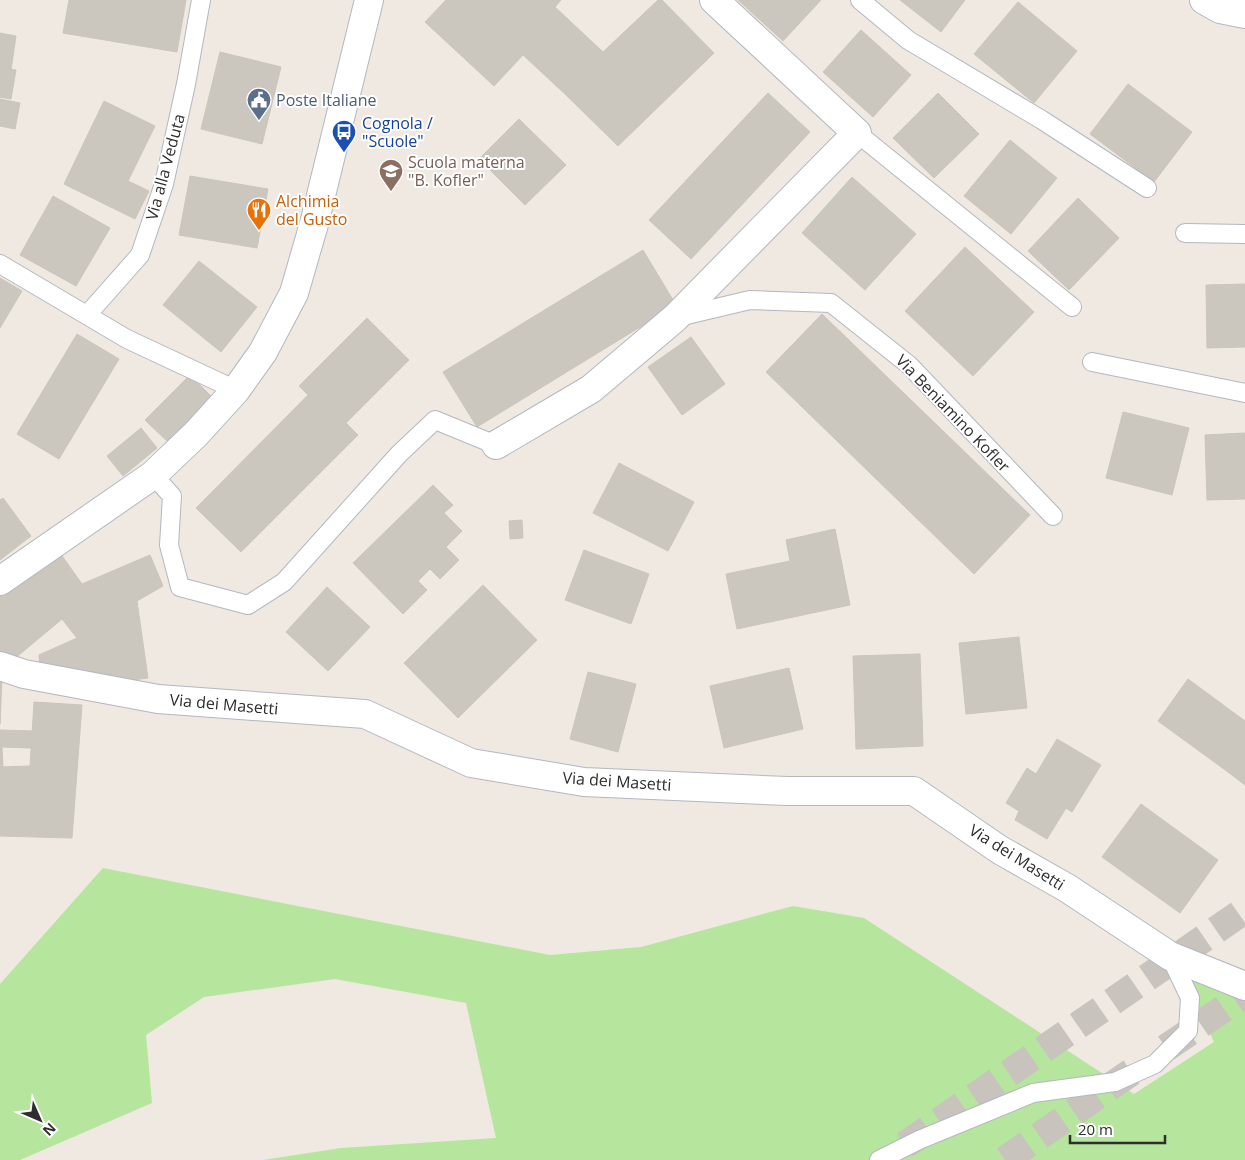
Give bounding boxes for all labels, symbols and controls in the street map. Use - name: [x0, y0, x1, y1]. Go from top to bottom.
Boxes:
- public building icon: Poste Italiane: [246, 87, 272, 121]
- place label: Poste Italiane: [276, 89, 377, 111]
- street label: Via alla Veduta: [140, 111, 190, 223]
- place label: Cognola / "Scuole": [362, 112, 433, 152]
- bus stop icon: Cognola / "Scuole": [331, 119, 357, 153]
- place label: Scuola materna "B. Kofler": [408, 151, 525, 191]
- school or university icon: Scuola materna "B. Kofler": [378, 158, 404, 192]
- place label: Alchimia del Gusto: [276, 190, 347, 230]
- restaurant icon: Alchimia del Gusto: [246, 197, 272, 231]
- street label: Via Beniamino Kofler: [891, 349, 1015, 477]
- street label: Via dei Masetti: [169, 688, 279, 720]
- street label: Via dei Masetti: [562, 766, 672, 796]
- street label: Via dei Masetti: [965, 819, 1069, 895]
- north arrow: [15, 1095, 65, 1145]
- scale bar: [1070, 1112, 1165, 1144]
- text: N: [39, 1119, 60, 1140]
- text: 20 m: [1078, 1119, 1113, 1139]

